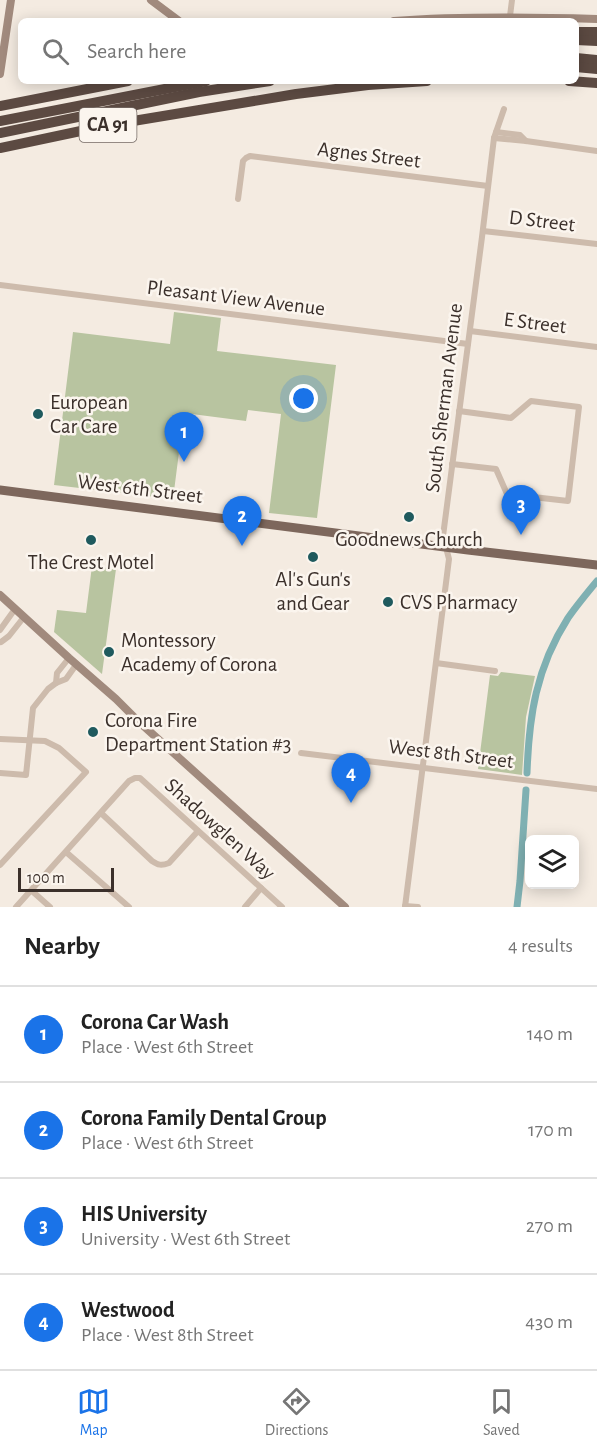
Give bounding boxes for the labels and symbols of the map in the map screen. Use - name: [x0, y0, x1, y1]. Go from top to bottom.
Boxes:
- road number: CA 91: [80, 108, 136, 142]
- street label: Agnes Street: [316, 138, 422, 172]
- street label: D Street: [508, 207, 577, 236]
- street label: Pleasant View Avenue: [146, 277, 326, 319]
- street label: South Sherman Avenue: [422, 302, 466, 494]
- street label: E Street: [502, 309, 568, 337]
- your location: [289, 384, 318, 413]
- place label: European Car Care: [50, 392, 128, 437]
- marker: European Car Care: [31, 407, 45, 421]
- pin: 1: [164, 412, 204, 462]
- street label: West 6th Street: [76, 471, 204, 507]
- pin: 3: [502, 486, 540, 535]
- pin: 2: [222, 496, 262, 546]
- marker: Goodnews Church: [402, 510, 416, 524]
- place label: Goodnews Church: [335, 529, 483, 550]
- marker: The Crest Motel: [84, 533, 98, 547]
- marker: Al's Gun's and Gear: [306, 550, 320, 564]
- place label: The Crest Motel: [28, 552, 154, 573]
- place label: Al's Gun's and Gear: [275, 569, 351, 614]
- place label: CVS Pharmacy: [400, 592, 518, 613]
- marker: CVS Pharmacy: [381, 595, 395, 609]
- place label: Montessory Academy of Corona: [121, 630, 278, 675]
- marker: Montessory Academy of Corona: [102, 645, 116, 659]
- place label: Corona Fire Department Station #3: [105, 710, 291, 755]
- marker: Corona Fire Department Station #3: [86, 725, 100, 739]
- street label: West 8th Street: [387, 736, 515, 772]
- pin: 4: [332, 754, 370, 803]
- street label: Shadowglen Way: [161, 774, 279, 884]
- scale bar: [18, 865, 114, 892]

